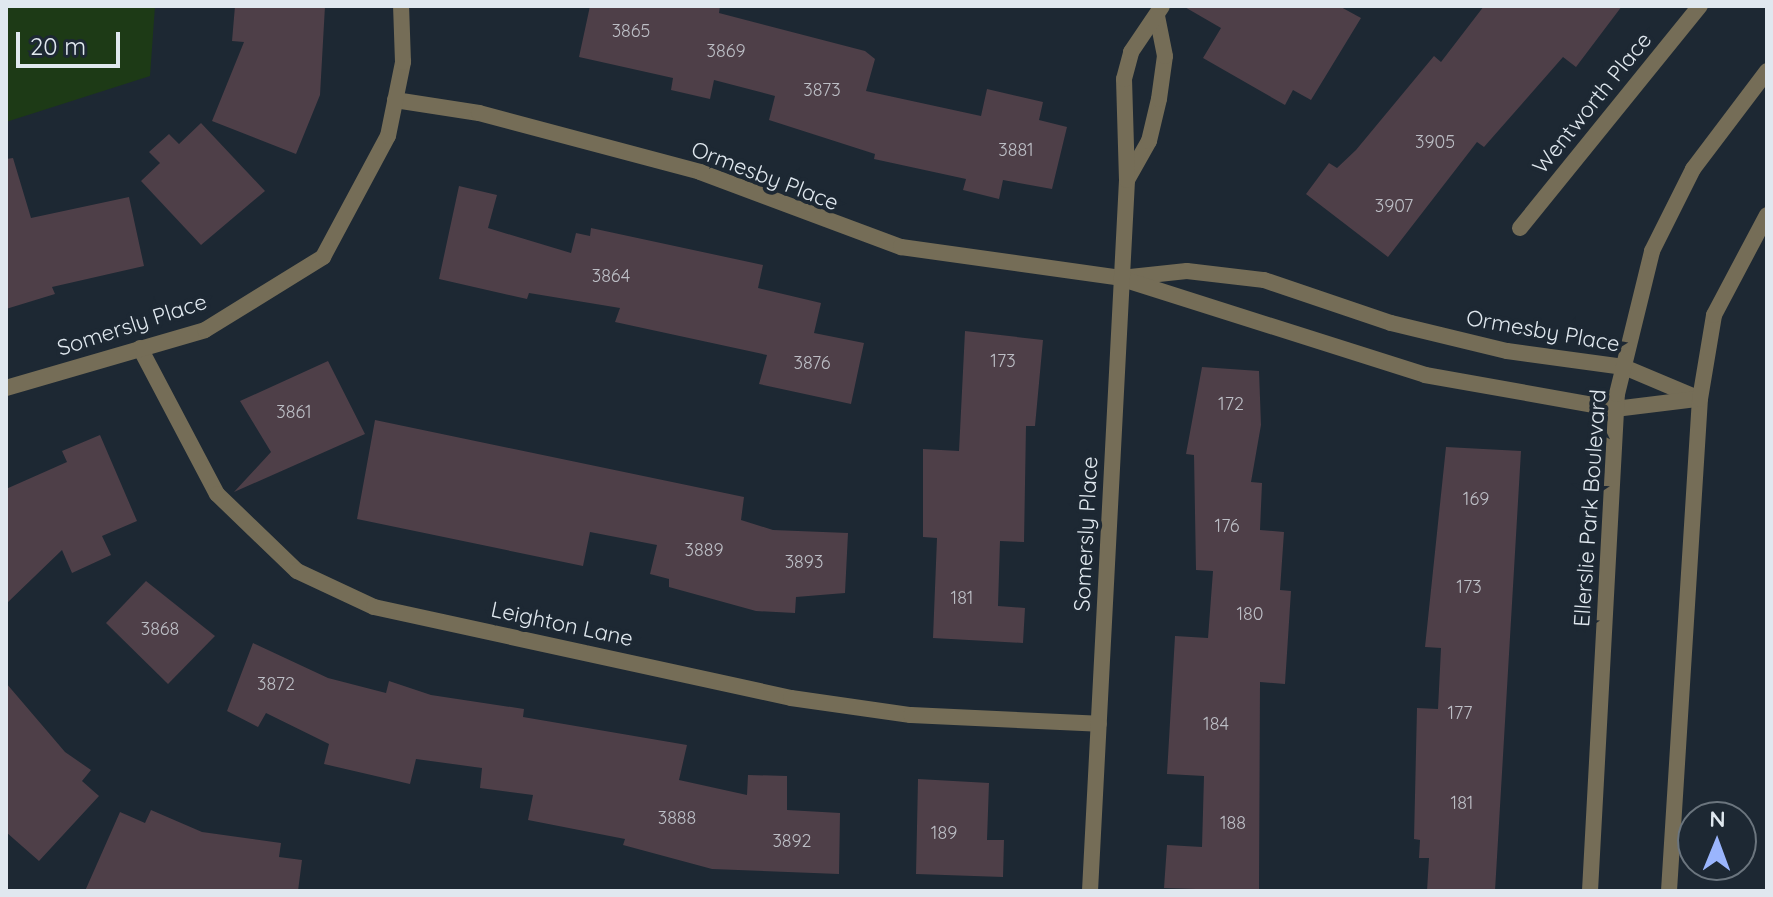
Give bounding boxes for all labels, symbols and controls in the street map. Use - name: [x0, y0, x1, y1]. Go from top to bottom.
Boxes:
- scale bar: [20, 16, 124, 66]
- house number: 3865: [612, 20, 650, 42]
- street label: Wentworth Place: [1527, 27, 1657, 179]
- text: 20 m: [30, 31, 86, 61]
- house number: 3869: [707, 40, 745, 62]
- house number: 3873: [803, 79, 841, 101]
- house number: 3905: [1415, 131, 1455, 153]
- street label: Ormesby Place: [688, 136, 842, 216]
- house number: 3881: [998, 139, 1034, 161]
- house number: 3907: [1375, 195, 1413, 217]
- house number: 3864: [592, 265, 630, 287]
- street label: Somersly Place: [54, 288, 210, 362]
- street label: Ormesby Place: [1464, 305, 1622, 357]
- house number: 173: [990, 350, 1016, 372]
- house number: 3876: [794, 352, 830, 374]
- street label: Ellerslie Park Boulevard: [1569, 388, 1611, 628]
- house number: 172: [1218, 393, 1244, 415]
- house number: 3861: [276, 401, 312, 423]
- street label: Somersly Place: [1069, 456, 1103, 612]
- house number: 169: [1463, 488, 1489, 510]
- house number: 176: [1214, 515, 1240, 537]
- house number: 3889: [685, 539, 723, 561]
- house number: 3893: [785, 551, 823, 573]
- house number: 173: [1456, 576, 1482, 598]
- house number: 181: [950, 587, 974, 609]
- street label: Leighton Lane: [489, 596, 635, 652]
- house number: 180: [1236, 603, 1264, 625]
- house number: 3868: [141, 618, 179, 640]
- house number: 3872: [257, 673, 295, 695]
- house number: 177: [1447, 702, 1473, 724]
- house number: 184: [1203, 713, 1229, 735]
- house number: 181: [1450, 792, 1474, 814]
- north arrow: [1677, 801, 1757, 881]
- text: N: [1709, 805, 1726, 833]
- house number: 3888: [658, 807, 696, 829]
- house number: 188: [1220, 812, 1246, 834]
- house number: 189: [931, 822, 957, 844]
- house number: 3892: [772, 830, 812, 852]

